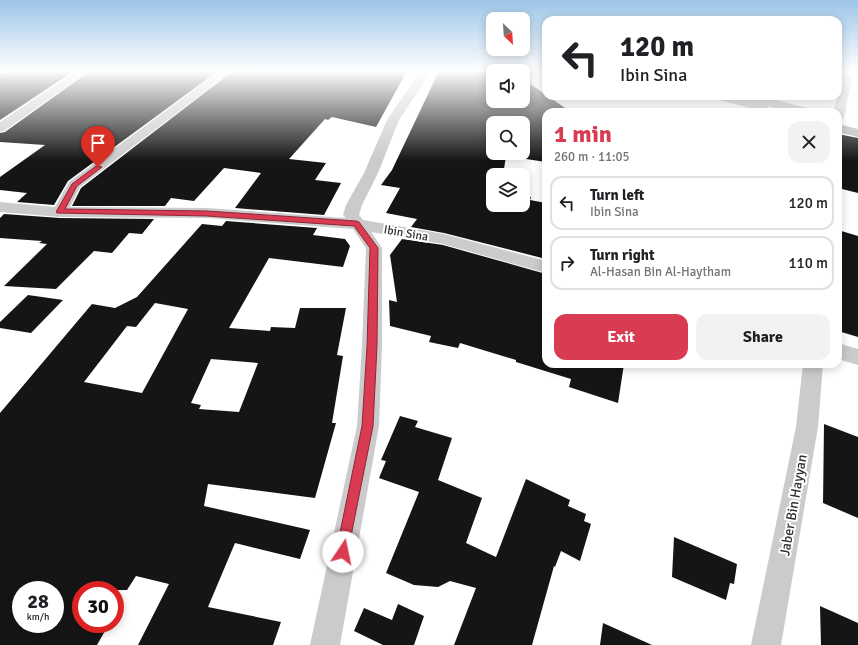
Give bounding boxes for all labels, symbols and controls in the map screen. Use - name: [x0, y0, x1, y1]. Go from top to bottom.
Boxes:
- north arrow: [486, 12, 530, 56]
- map controls: [486, 12, 530, 212]
- text: 120 m: [620, 30, 694, 64]
- icon: left: [554, 32, 606, 84]
- button: sound: [486, 64, 530, 108]
- text: Ibin Sina: [620, 64, 687, 86]
- button: search: [486, 116, 530, 160]
- text: 1 min: [554, 119, 612, 149]
- button: close: [788, 121, 830, 163]
- pin: [81, 126, 115, 167]
- icon: arrive: [87, 132, 109, 154]
- text: 260 m · 11:05: [554, 149, 630, 165]
- button: layers: [486, 168, 530, 212]
- text: Turn left: [590, 186, 644, 204]
- icon: left: [556, 192, 578, 214]
- text: 120 m: [788, 194, 828, 212]
- text: Ibin Sina: [590, 204, 639, 220]
- street label: Ibin Sina: [383, 222, 429, 245]
- text: Turn right: [590, 246, 655, 264]
- icon: right: [556, 252, 578, 274]
- text: 110 m: [788, 254, 828, 272]
- text: Al-Hasan Bin Al-Haytham: [590, 264, 731, 280]
- button: Exit: [554, 314, 688, 360]
- button: Share: [696, 314, 830, 360]
- street label: Jaber Bin Hayyan: [776, 453, 811, 557]
- position arrow: [322, 531, 364, 573]
- speed limit sign: 30: [72, 581, 124, 633]
- text: 28: [27, 589, 49, 614]
- text: km/h: [27, 611, 49, 623]

